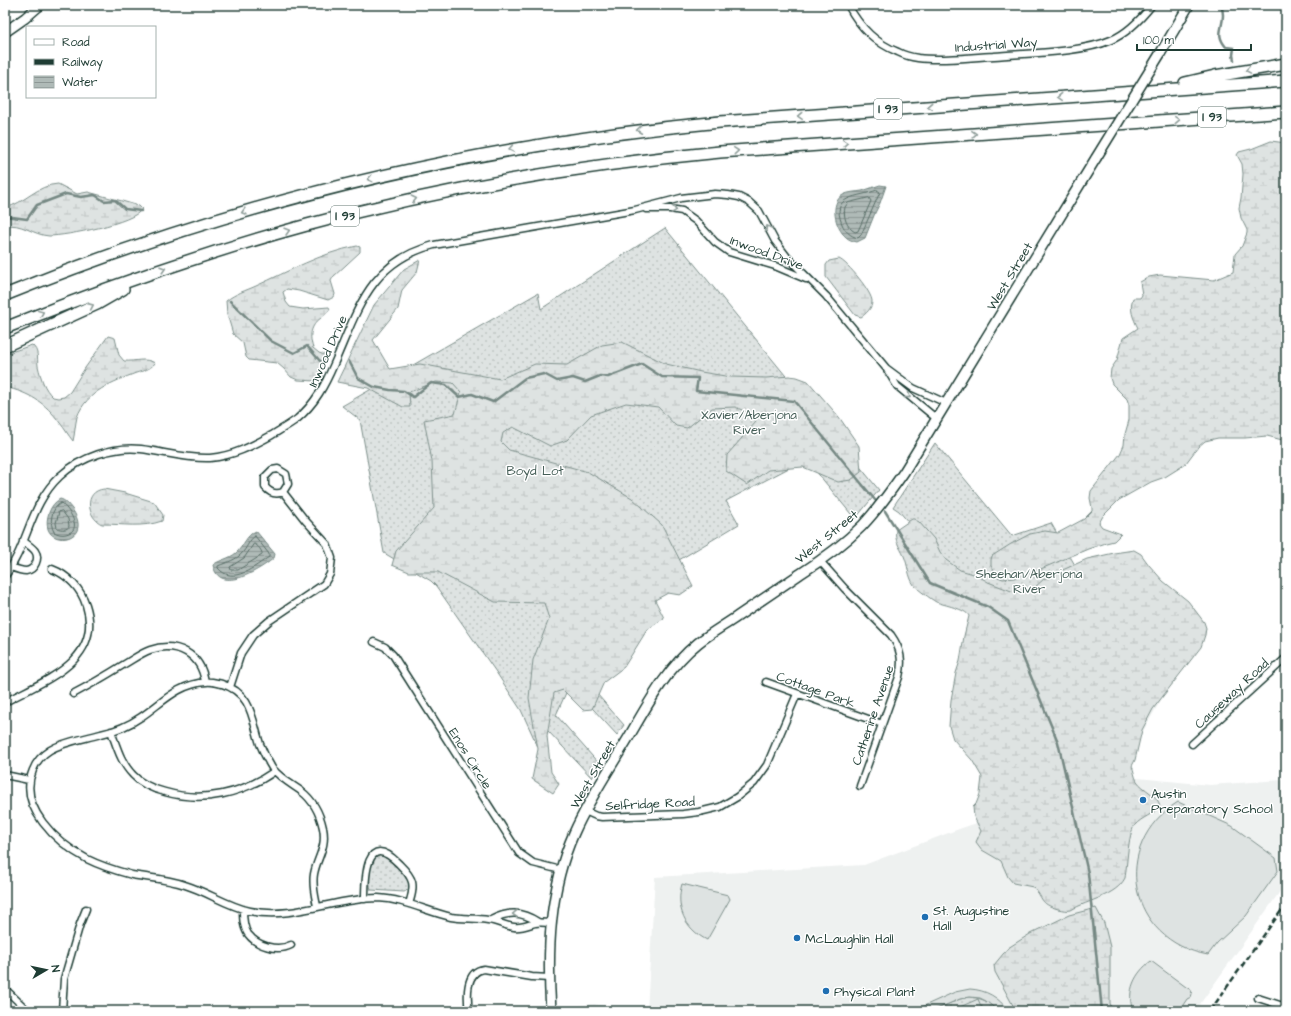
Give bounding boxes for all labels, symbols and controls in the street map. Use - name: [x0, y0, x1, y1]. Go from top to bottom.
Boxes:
- legend: [26, 26, 156, 98]
- scale bar: [1137, 26, 1251, 52]
- text: 100 m: [1143, 32, 1174, 49]
- street label: Industrial Way: [954, 33, 1038, 58]
- text: Road: [62, 34, 90, 51]
- text: Railway: [62, 54, 103, 72]
- one-way arrow: [1245, 66, 1251, 74]
- text: Water: [62, 74, 98, 91]
- one-way arrow: [1057, 93, 1063, 102]
- road number: I 93: [874, 99, 902, 119]
- one-way arrow: [927, 102, 933, 111]
- road number: I 93: [1198, 107, 1226, 127]
- one-way arrow: [797, 111, 803, 120]
- one-way arrow: [1174, 115, 1180, 124]
- one-way arrow: [636, 125, 642, 134]
- one-way arrow: [971, 130, 977, 139]
- one-way arrow: [842, 139, 848, 148]
- one-way arrow: [507, 145, 514, 153]
- one-way arrow: [733, 147, 739, 156]
- one-way arrow: [366, 174, 373, 182]
- one-way arrow: [410, 196, 417, 204]
- one-way arrow: [671, 205, 677, 214]
- road number: I 93: [331, 206, 359, 226]
- one-way arrow: [241, 207, 248, 216]
- one-way arrow: [765, 224, 773, 232]
- one-way arrow: [284, 227, 291, 236]
- street label: Inwood Drive: [727, 231, 806, 275]
- street label: West Street: [982, 239, 1038, 314]
- one-way arrow: [160, 265, 167, 274]
- one-way arrow: [87, 303, 95, 311]
- one-way arrow: [38, 310, 45, 318]
- street label: Inwood Drive: [304, 313, 352, 390]
- one-way arrow: [904, 391, 911, 399]
- park label: Xavier/Aberjona River: [701, 406, 797, 439]
- park label: Boyd Lot: [506, 462, 564, 481]
- street label: West Street: [791, 505, 863, 568]
- park label: Sheehan/Aberjona River: [976, 565, 1083, 598]
- street label: Causeway Road: [1191, 654, 1274, 734]
- street label: Catherine Avenue: [847, 663, 898, 768]
- street label: Cottage Park: [773, 667, 858, 713]
- street label: Enos Circle: [444, 725, 496, 793]
- street label: West Street: [566, 736, 620, 812]
- place label: Austin Preparatory School: [1151, 785, 1273, 819]
- street label: Selfridge Road: [605, 793, 696, 816]
- marker: Austin Preparatory School: [1138, 795, 1148, 805]
- place label: St. Augustine Hall: [933, 902, 1009, 935]
- one-way arrow: [512, 910, 518, 918]
- marker: St. Augustine Hall: [920, 912, 930, 922]
- place label: McLaughlin Hall: [805, 930, 894, 949]
- marker: McLaughlin Hall: [792, 933, 802, 943]
- north arrow: [26, 950, 66, 990]
- text: N: [47, 964, 63, 973]
- place label: Physical Plant: [834, 983, 916, 1002]
- marker: Physical Plant: [821, 986, 831, 996]

